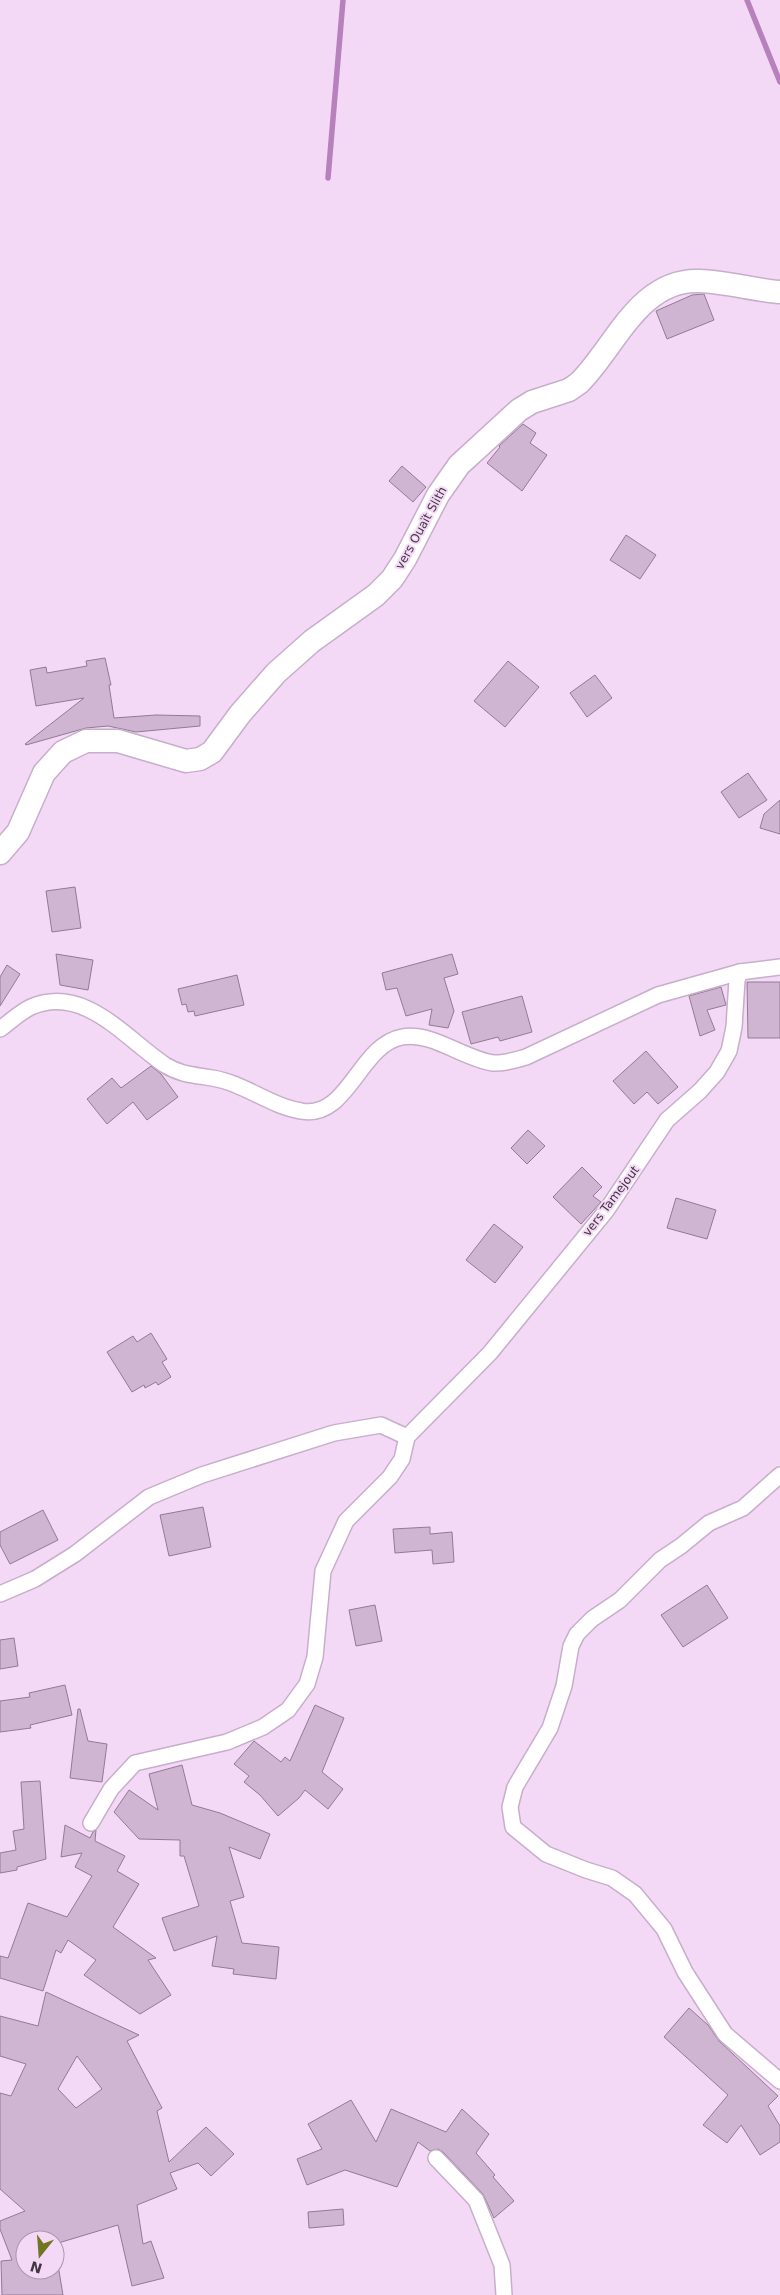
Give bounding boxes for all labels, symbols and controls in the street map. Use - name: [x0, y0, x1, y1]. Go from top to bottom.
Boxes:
- street label: vers Ouaït Slith: [392, 484, 450, 572]
- street label: vers Tamejout: [580, 1163, 642, 1239]
- north arrow: [15, 2230, 65, 2280]
- text: N: [28, 2258, 44, 2277]

